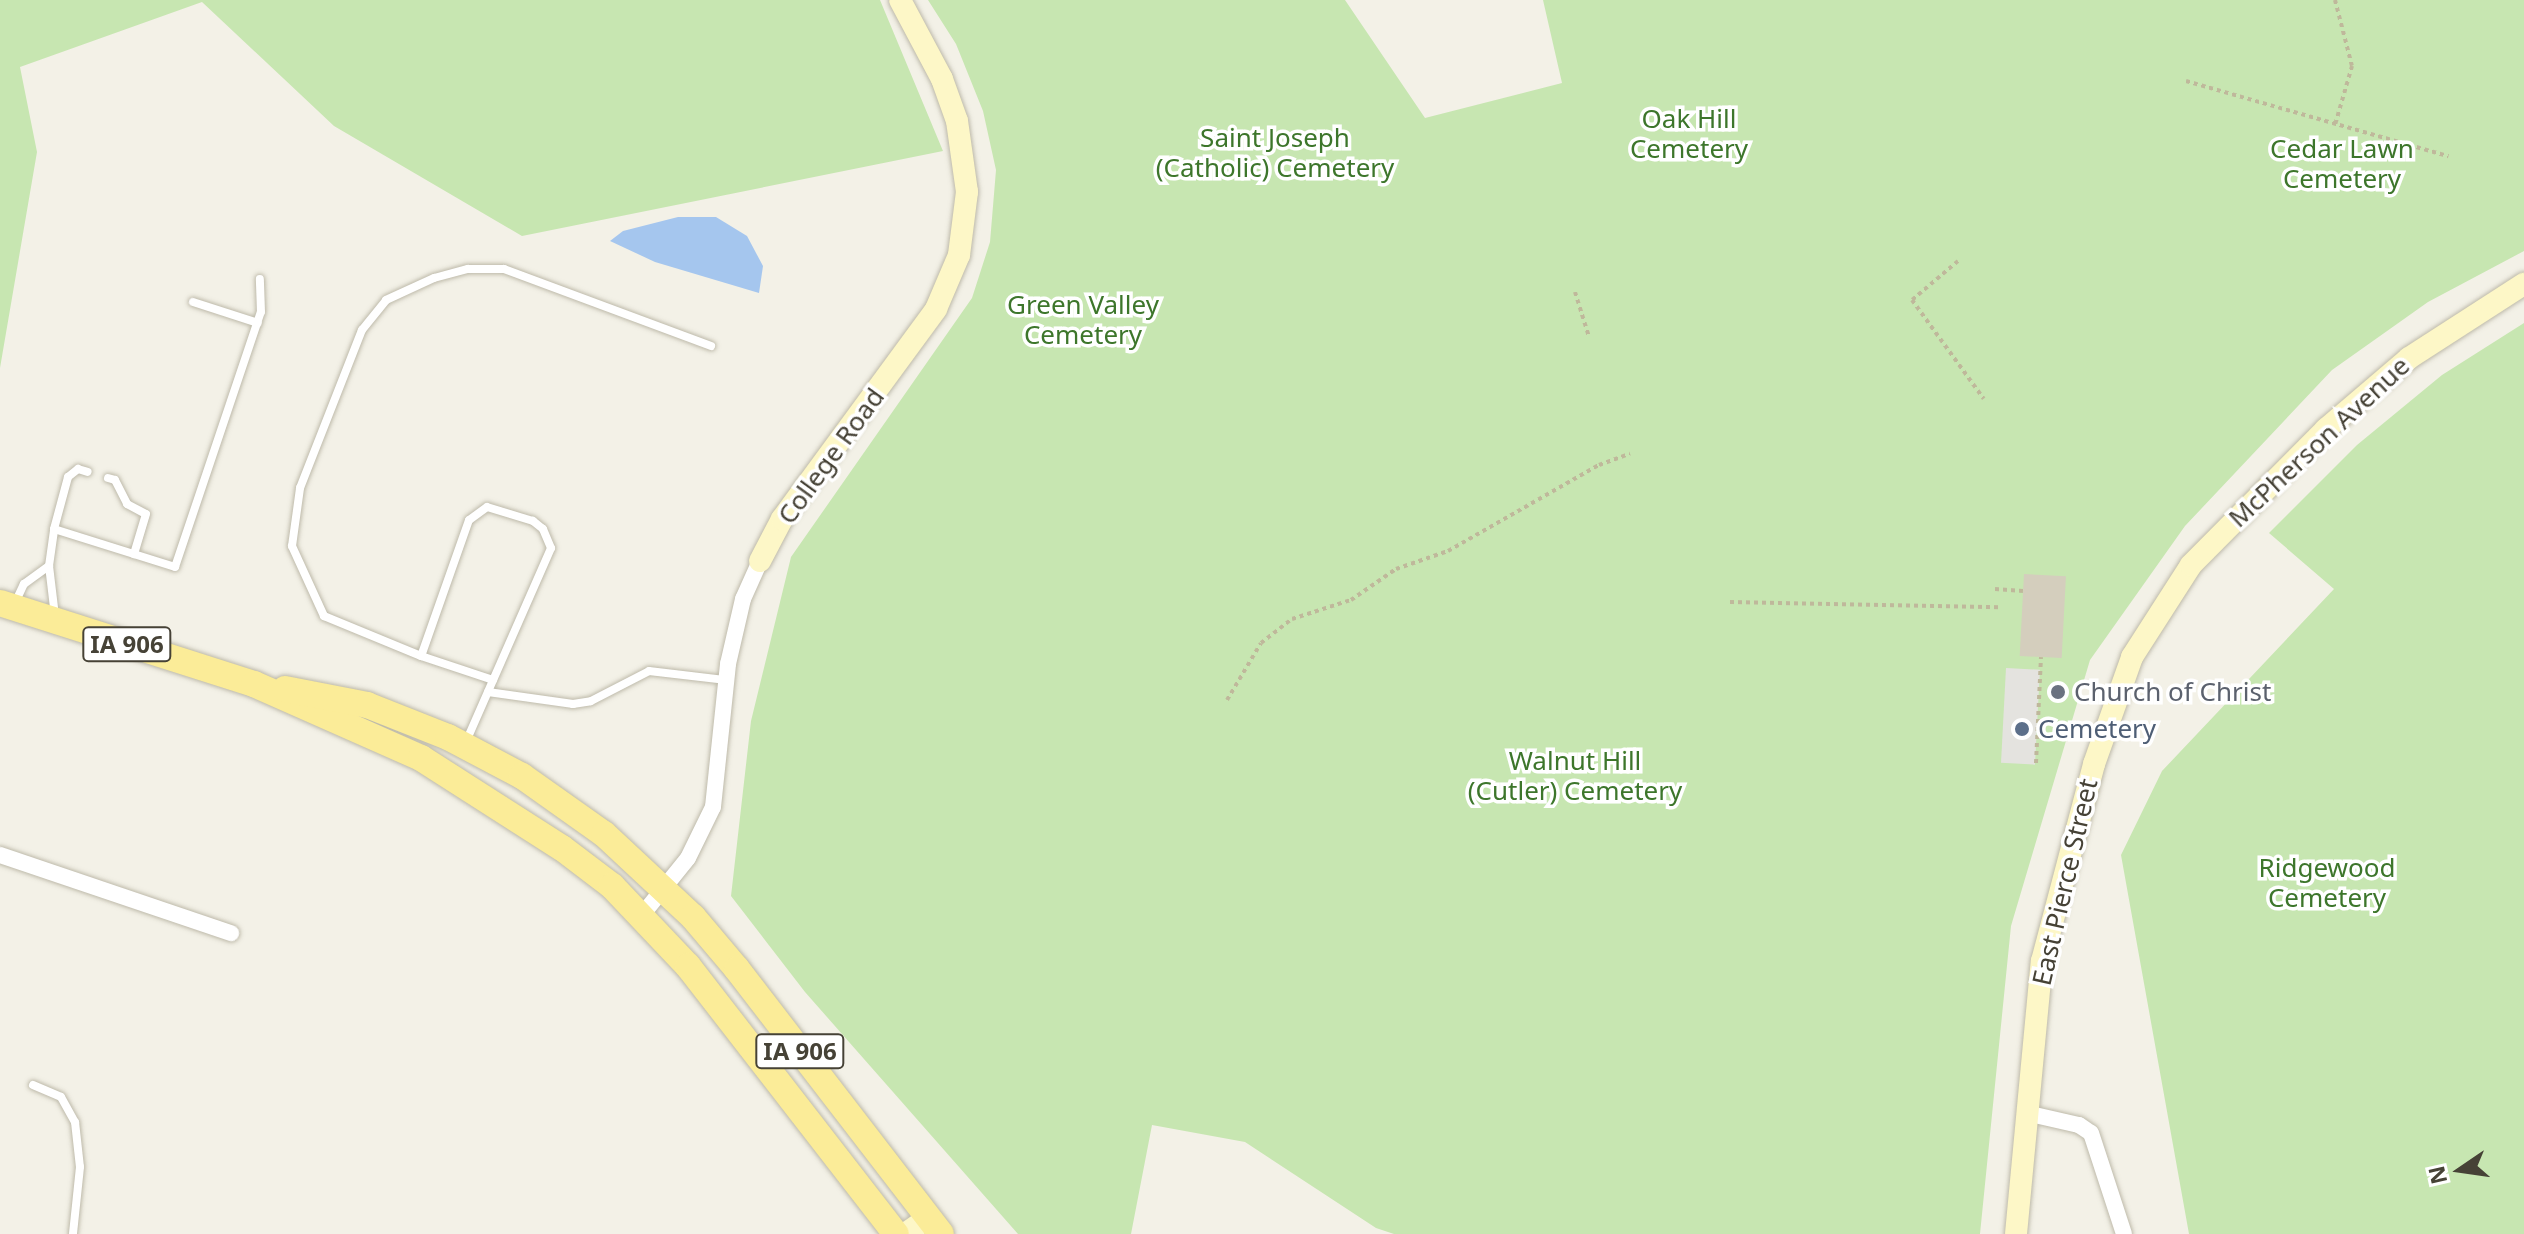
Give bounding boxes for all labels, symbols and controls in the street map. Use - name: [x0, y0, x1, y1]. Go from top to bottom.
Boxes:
- park label: Oak Hill Cemetery: [1630, 103, 1748, 164]
- park label: Saint Joseph (Catholic) Cemetery: [1156, 122, 1394, 184]
- park label: Cedar Lawn Cemetery: [2270, 133, 2414, 194]
- park label: Green Valley Cemetery: [1007, 289, 1159, 350]
- street label: McPherson Avenue: [2222, 350, 2416, 534]
- street label: College Road: [771, 382, 891, 530]
- road number: IA 906: [81, 624, 173, 664]
- place label: Church of Christ: [2074, 676, 2271, 708]
- marker: Church of Christ: [2049, 683, 2067, 701]
- place label: Cemetery: [2038, 713, 2156, 745]
- marker: Cemetery: [2013, 720, 2031, 738]
- park label: Walnut Hill (Cutler) Cemetery: [1468, 745, 1682, 806]
- street label: East Pierce Street: [2026, 775, 2104, 989]
- park label: Ridgewood Cemetery: [2259, 852, 2395, 914]
- road number: IA 906: [754, 1031, 846, 1071]
- north arrow: [2420, 1130, 2500, 1210]
- text: N: [2420, 1163, 2453, 1187]

